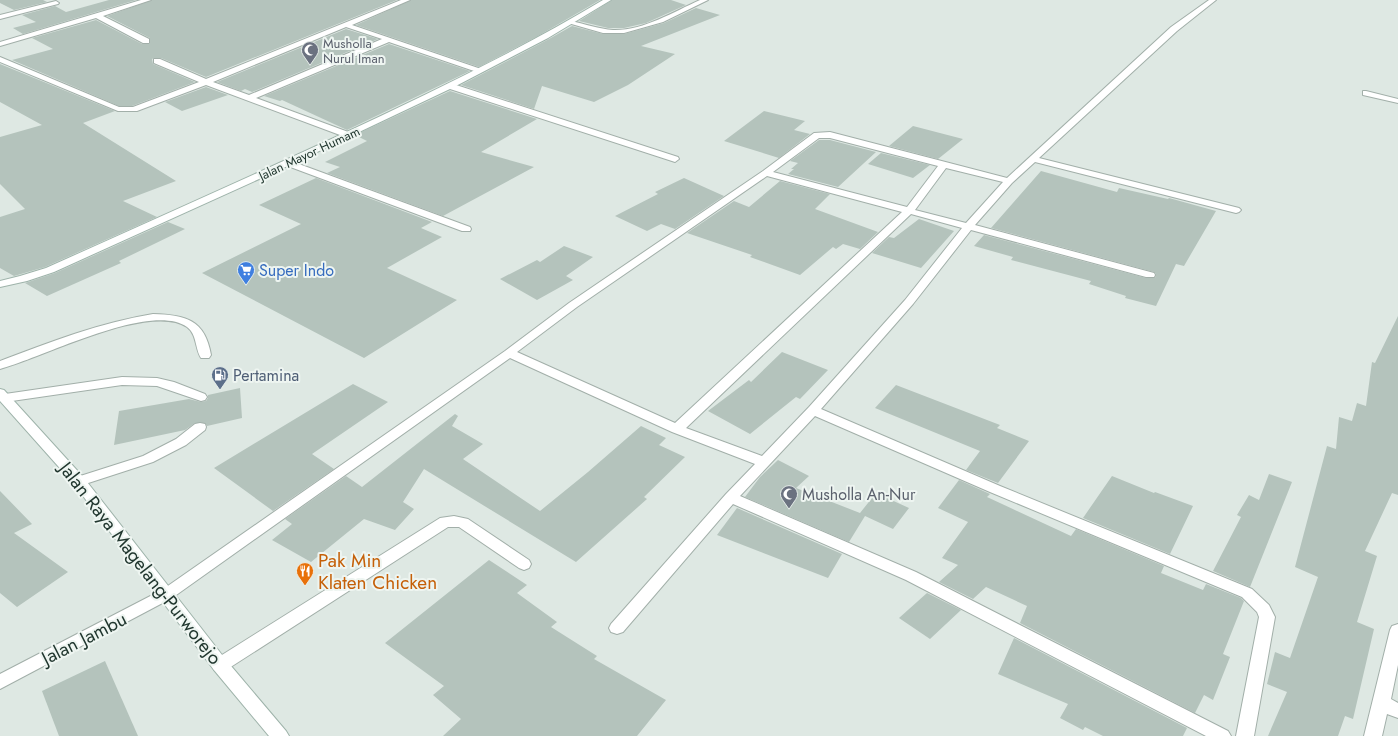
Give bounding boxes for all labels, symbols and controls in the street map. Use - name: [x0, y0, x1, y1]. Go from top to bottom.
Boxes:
- place label: Musholla Nurul Iman: [323, 34, 384, 68]
- mosque icon: Musholla Nurul Iman: [300, 40, 320, 65]
- street label: Jalan Mayor Humam: [254, 122, 363, 186]
- place label: Super Indo: [259, 259, 334, 282]
- supermarket icon: Super Indo: [236, 260, 256, 285]
- place label: Pertamina: [233, 364, 299, 387]
- fuel station icon: Pertamina: [210, 365, 230, 390]
- street label: Jalan Raya Magelang-Purworejo: [51, 454, 228, 670]
- place label: Musholla An-Nur: [802, 483, 916, 506]
- mosque icon: Musholla An-Nur: [779, 484, 799, 509]
- place label: Pak Min Klaten Chicken: [318, 547, 437, 596]
- restaurant icon: Pak Min Klaten Chicken: [295, 561, 315, 586]
- street label: Jalan Jambu: [34, 605, 131, 673]

